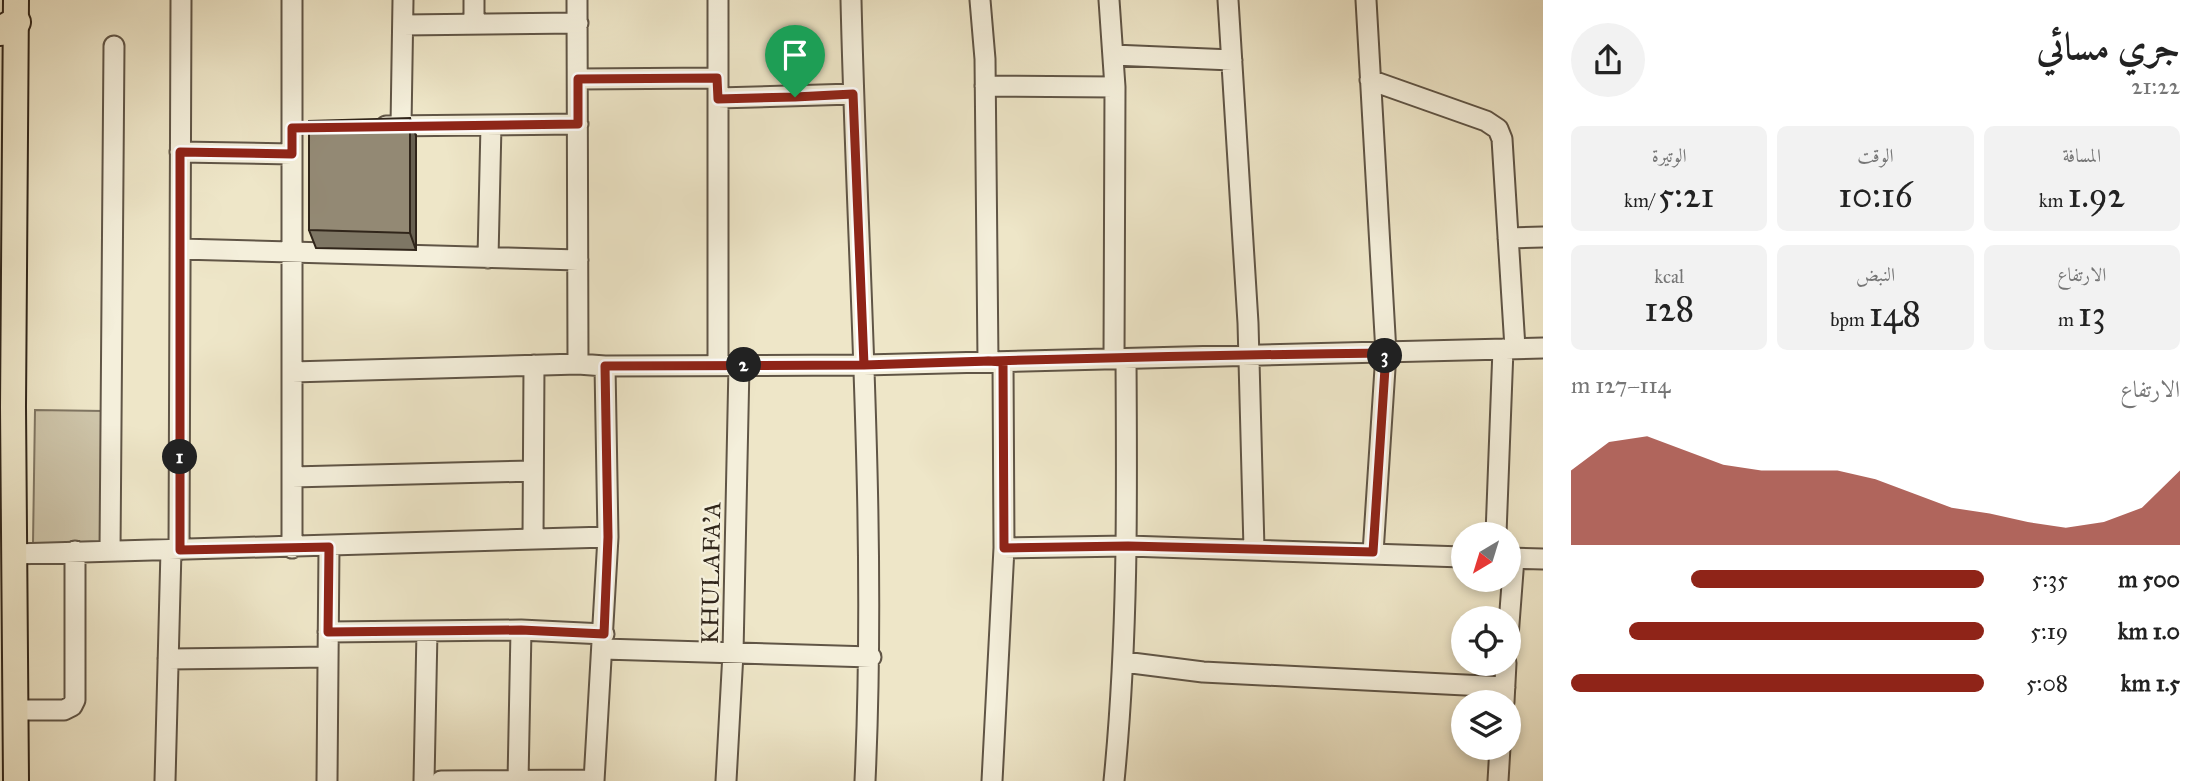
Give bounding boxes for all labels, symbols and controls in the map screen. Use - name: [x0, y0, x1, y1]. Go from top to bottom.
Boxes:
- button: share: [1571, 23, 1645, 97]
- text: جري مسائي: [2036, 23, 2180, 69]
- pin: [765, 25, 825, 97]
- icon: arrive: [776, 36, 814, 74]
- text: 21:22: [2131, 72, 2180, 100]
- text: الوتيرة: [1652, 144, 1687, 167]
- text: الوقت: [1857, 144, 1894, 167]
- text: المسافة: [2062, 144, 2101, 167]
- text: 5:21: [1658, 174, 1714, 217]
- text: 10:16: [1838, 174, 1913, 217]
- text: 1.92: [2068, 174, 2125, 217]
- text: /km: [1624, 189, 1658, 212]
- text: km: [2039, 189, 2068, 212]
- text: النبض: [1856, 263, 1895, 286]
- text: الارتفاع: [2057, 263, 2106, 286]
- text: kcal: [1654, 265, 1684, 288]
- text: 128: [1644, 288, 1694, 331]
- text: 148: [1869, 293, 1921, 336]
- text: 13: [2078, 293, 2106, 336]
- text: bpm: [1830, 308, 1869, 331]
- text: m: [2058, 308, 2078, 331]
- pin: 3: [1368, 338, 1402, 374]
- text: 3: [1381, 344, 1388, 367]
- pin: 2: [726, 348, 762, 382]
- text: 2: [739, 353, 748, 376]
- text: 114–127 m: [1571, 371, 1670, 399]
- text: الارتفاع: [2120, 375, 2180, 403]
- pin: 1: [162, 440, 198, 475]
- text: 1: [176, 445, 183, 468]
- street label: KHULAFA'A: [695, 502, 727, 644]
- north arrow: [1451, 522, 1521, 592]
- map controls: [1451, 522, 1521, 760]
- text: 5:35: [2032, 565, 2068, 593]
- text: 500 m: [2118, 565, 2180, 593]
- button: locate: [1451, 606, 1521, 676]
- text: 5:19: [2030, 617, 2068, 645]
- text: 1.0 km: [2118, 617, 2180, 645]
- text: 5:08: [2026, 669, 2068, 697]
- text: 1.5 km: [2121, 669, 2180, 697]
- button: layers: [1451, 690, 1521, 760]

